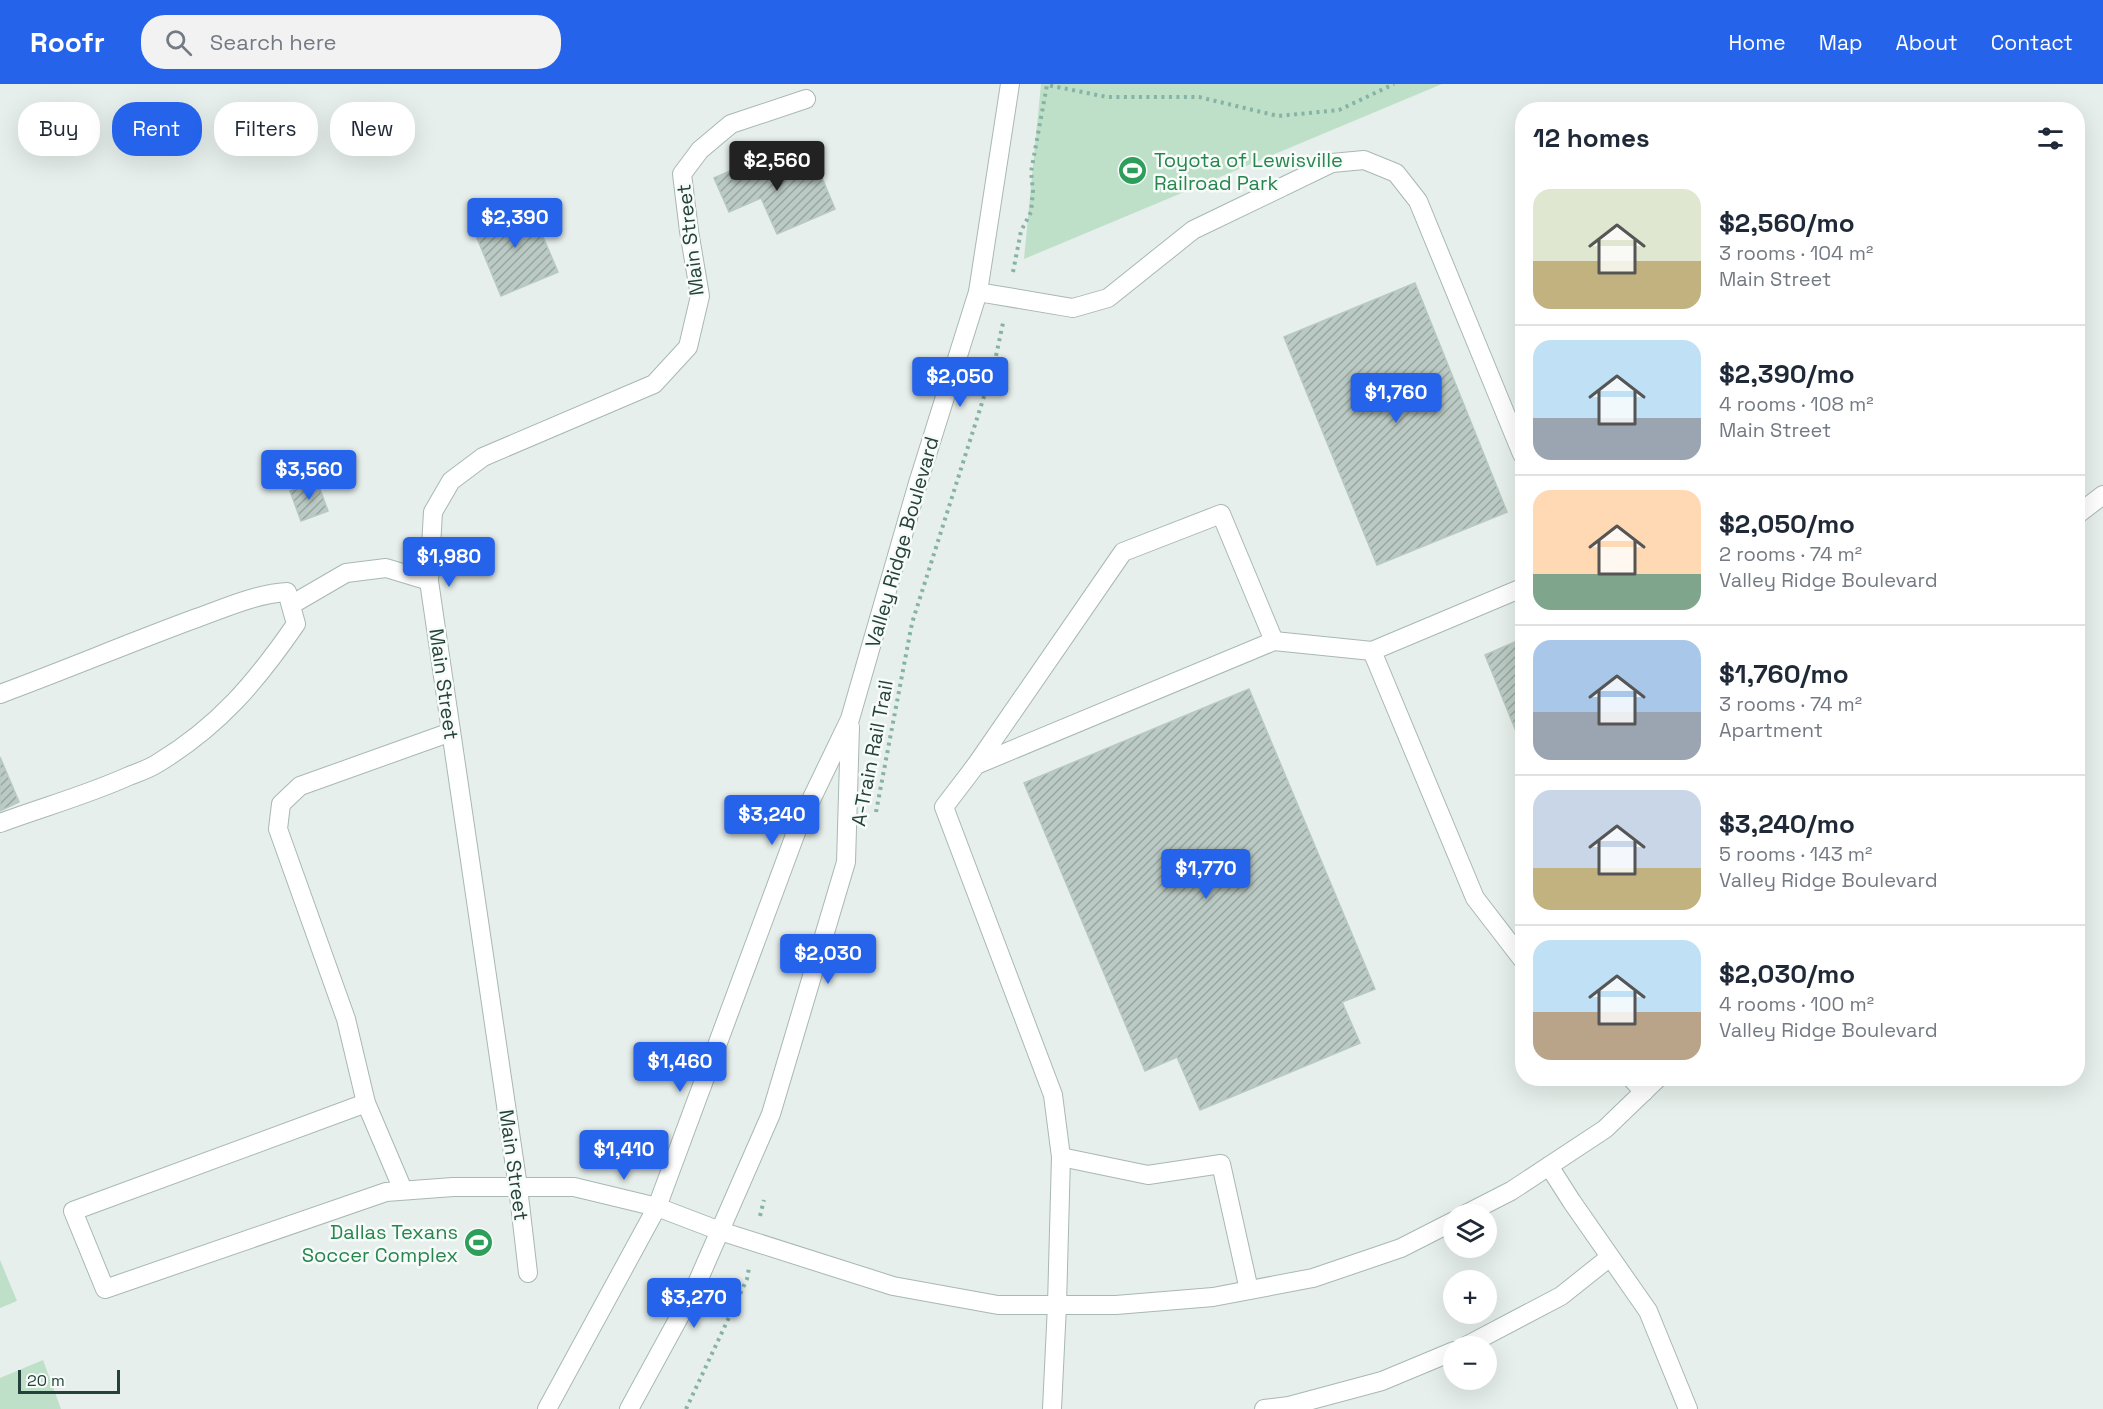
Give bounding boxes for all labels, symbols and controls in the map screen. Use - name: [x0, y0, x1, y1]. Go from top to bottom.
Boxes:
- search box: [141, 15, 561, 69]
- text: Roofr: [30, 24, 105, 60]
- icon: search: [162, 26, 195, 59]
- text: Search here: [210, 28, 337, 56]
- text: Home: [1728, 29, 1786, 56]
- text: Map: [1819, 29, 1863, 56]
- text: About: [1896, 29, 1958, 56]
- text: Contact: [1991, 29, 2073, 56]
- chip: Buy: [18, 102, 100, 156]
- chip: Rent: [112, 102, 202, 156]
- chip: Filters: [214, 102, 318, 156]
- chip: New: [330, 102, 415, 156]
- text: 12 homes: [1533, 121, 1650, 155]
- icon: filters: [2034, 122, 2067, 155]
- pin: $2,560: [728, 141, 826, 192]
- text: $2,560: [743, 147, 811, 173]
- place label: Toyota of Lewisville Railroad Park: [1154, 147, 1343, 196]
- sports icon: Toyota of Lewisville Railroad Park: [1117, 155, 1149, 187]
- street label: Main Street: [670, 183, 710, 297]
- pin: $2,390: [466, 198, 564, 249]
- text: $2,390: [481, 204, 549, 230]
- text: $2,560/mo: [1719, 206, 1855, 240]
- icon: home: [1581, 213, 1653, 285]
- text: 3 rooms · 104 m²: [1719, 240, 1873, 266]
- text: Main Street: [1719, 266, 1831, 292]
- pin: $2,050: [911, 357, 1009, 408]
- text: $2,390/mo: [1719, 357, 1855, 391]
- text: $2,050: [926, 363, 994, 389]
- icon: home: [1581, 364, 1653, 436]
- pin: $1,760: [1347, 373, 1445, 424]
- text: $1,760: [1365, 379, 1427, 405]
- text: 4 rooms · 108 m²: [1719, 391, 1874, 417]
- text: Main Street: [1719, 417, 1831, 443]
- street label: Valley Ridge Boulevard: [859, 433, 945, 651]
- pin: $3,560: [260, 450, 358, 501]
- text: $3,560: [275, 456, 343, 482]
- text: $2,050/mo: [1719, 507, 1855, 541]
- icon: home: [1581, 514, 1653, 586]
- pin: $1,980: [400, 537, 498, 588]
- text: 2 rooms · 74 m²: [1719, 541, 1862, 567]
- text: $1,980: [417, 543, 481, 569]
- text: Valley Ridge Boulevard: [1719, 567, 1938, 593]
- street label: Main Street: [423, 627, 465, 741]
- text: $1,760/mo: [1719, 657, 1849, 691]
- icon: home: [1581, 664, 1653, 736]
- street label: A-Train Rail Trail: [845, 678, 899, 828]
- text: 3 rooms · 74 m²: [1719, 691, 1862, 717]
- text: Apartment: [1719, 717, 1823, 743]
- pin: $3,240: [723, 795, 821, 846]
- text: $3,240: [738, 801, 806, 827]
- text: $3,240/mo: [1719, 807, 1855, 841]
- icon: home: [1581, 814, 1653, 886]
- text: 5 rooms · 143 m²: [1719, 841, 1872, 867]
- pin: $1,770: [1157, 849, 1255, 900]
- text: $1,770: [1175, 855, 1237, 881]
- text: Valley Ridge Boulevard: [1719, 867, 1938, 893]
- pin: $2,030: [779, 934, 877, 985]
- text: $2,030: [794, 940, 862, 966]
- text: $2,030/mo: [1719, 957, 1855, 991]
- icon: home: [1581, 964, 1653, 1036]
- text: 4 rooms · 100 m²: [1719, 991, 1874, 1017]
- text: Valley Ridge Boulevard: [1719, 1017, 1938, 1043]
- pin: $1,460: [631, 1042, 729, 1093]
- text: $1,460: [647, 1048, 713, 1074]
- street label: Main Street: [493, 1108, 535, 1222]
- pin: $1,410: [575, 1130, 673, 1181]
- text: $1,410: [594, 1136, 655, 1162]
- map controls: [1443, 1204, 1497, 1390]
- button: layers: [1443, 1204, 1497, 1258]
- place label: Dallas Texans Soccer Complex: [302, 1219, 458, 1268]
- sports icon: Dallas Texans Soccer Complex: [463, 1227, 495, 1259]
- button: +: [1443, 1270, 1497, 1324]
- pin: $3,270: [645, 1278, 743, 1329]
- text: $3,270: [661, 1284, 727, 1310]
- button: −: [1443, 1336, 1497, 1390]
- scale bar: [18, 1367, 120, 1394]
- text: 20 m: [27, 1370, 65, 1391]

